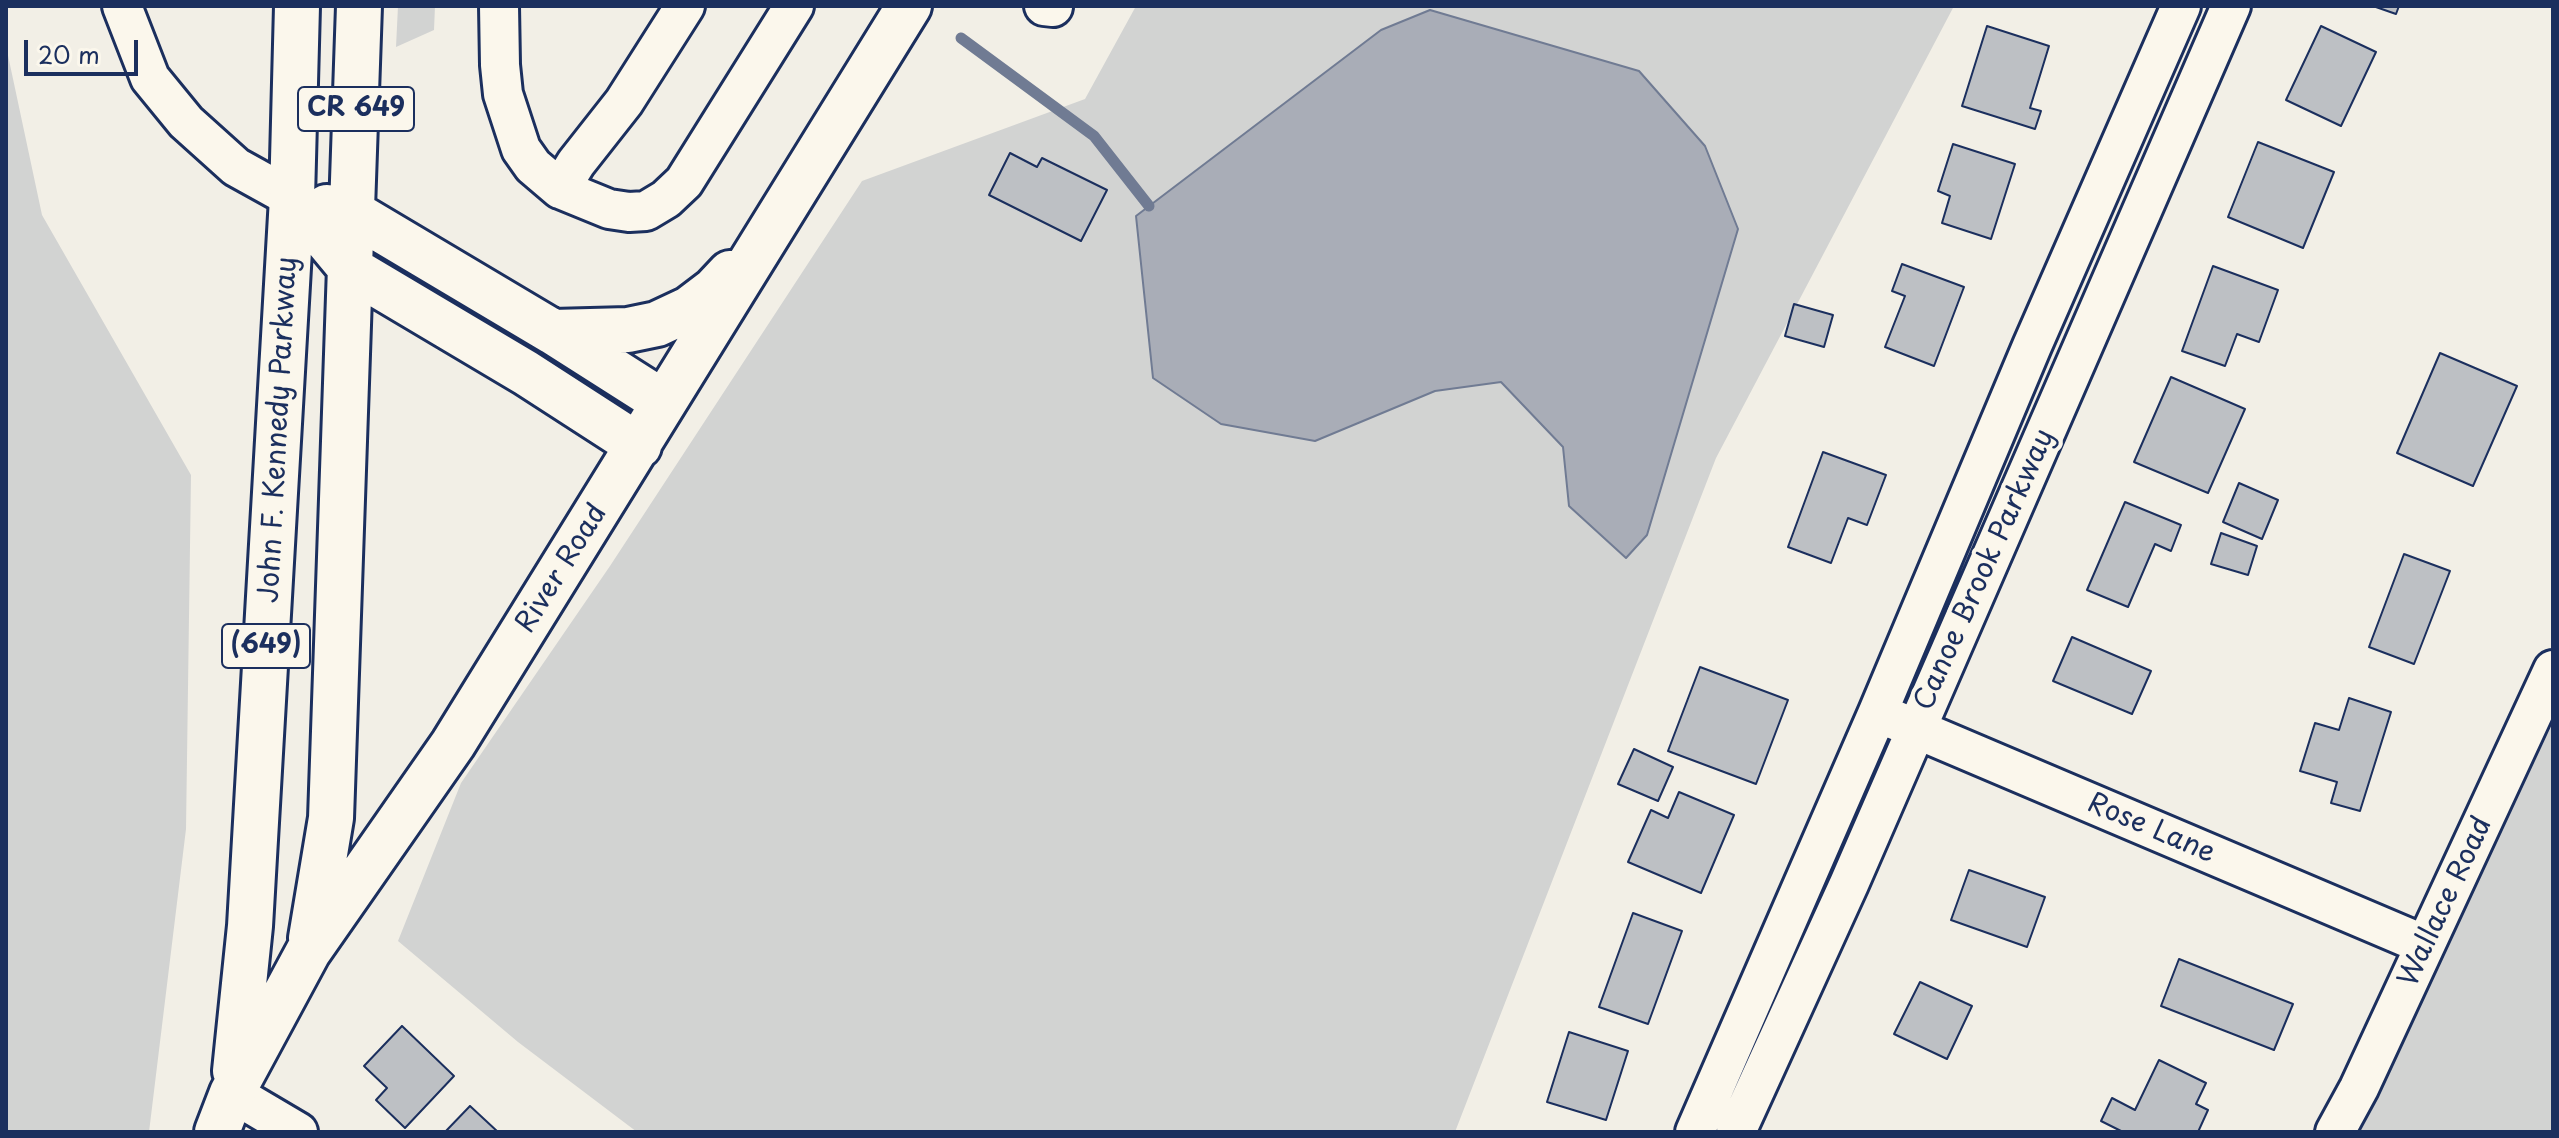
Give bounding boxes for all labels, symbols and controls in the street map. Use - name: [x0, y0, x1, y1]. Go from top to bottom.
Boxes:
- scale bar: [28, 24, 142, 74]
- text: 20 m: [38, 36, 100, 72]
- road number: CR 649: [298, 87, 414, 131]
- street label: John F. Kennedy Parkway: [253, 256, 305, 604]
- street label: Canoe Brook Parkway: [1908, 424, 2062, 716]
- street label: River Road: [509, 498, 615, 640]
- road number: (649): [222, 624, 310, 668]
- street label: Rose Lane: [2082, 787, 2220, 871]
- street label: Wallace Road: [2392, 812, 2500, 992]

